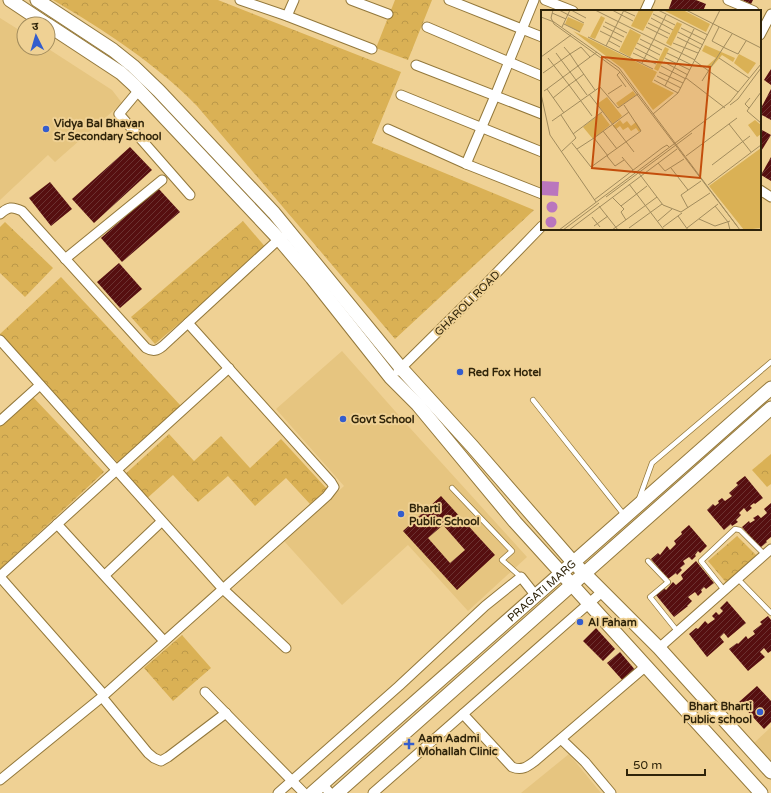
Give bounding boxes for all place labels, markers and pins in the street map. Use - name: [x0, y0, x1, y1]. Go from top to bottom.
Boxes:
- place label: Vidya Bal Bhavan Sr Secondary School: [54, 117, 162, 144]
- marker: Vidya Bal Bhavan Sr Secondary School: [41, 124, 51, 134]
- place label: Red Fox Hotel: [468, 366, 542, 379]
- marker: Red Fox Hotel: [455, 367, 465, 377]
- place label: Govt School: [351, 413, 415, 426]
- marker: Govt School: [338, 414, 348, 424]
- place label: Bharti Public School: [409, 502, 480, 528]
- marker: Bharti Public School: [396, 509, 406, 519]
- place label: Al Faham: [588, 616, 637, 629]
- marker: Al Faham: [575, 617, 585, 627]
- place label: Bhart Bharti Public school: [683, 700, 752, 726]
- marker: Bhart Bharti Public school: [755, 707, 765, 717]
- place label: Aam Aadmi Mohallah Clinic: [418, 732, 498, 758]
- marker: Aam Aadmi Mohallah Clinic: [403, 738, 415, 750]

